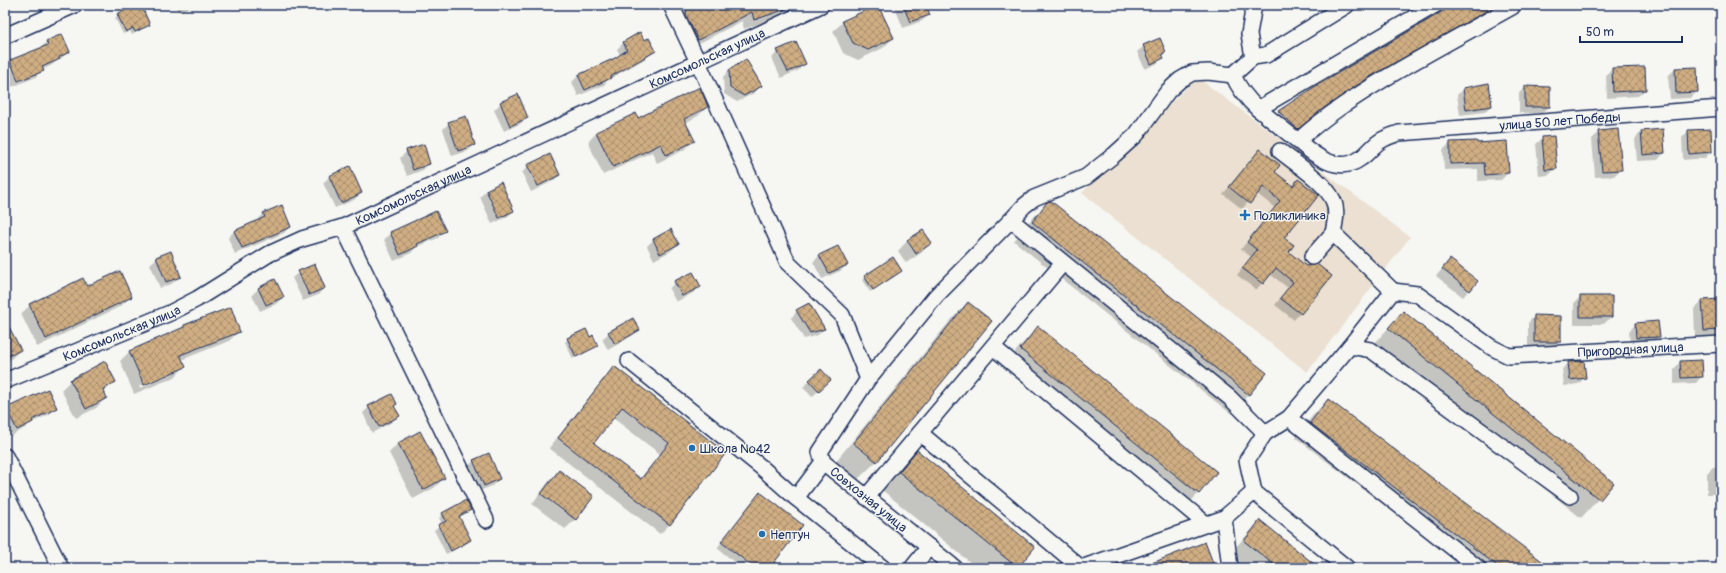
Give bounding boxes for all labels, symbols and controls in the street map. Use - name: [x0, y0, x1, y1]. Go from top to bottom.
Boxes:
- scale bar: [1580, 18, 1682, 44]
- street label: Комсомольская улица: [647, 25, 768, 93]
- text: 50 m: [1586, 25, 1614, 40]
- street label: улица 50 лет Победы: [1498, 109, 1621, 134]
- street label: Комсомольская улица: [353, 162, 474, 229]
- place label: Поликлиника: [1254, 208, 1326, 224]
- marker: Поликлиника: [1239, 209, 1251, 221]
- street label: Комсомольская улица: [61, 302, 183, 365]
- street label: Пригородная улица: [1577, 339, 1684, 361]
- place label: Школа №42: [700, 441, 771, 457]
- marker: Школа №42: [687, 443, 697, 453]
- street label: Совхозная улица: [826, 464, 910, 536]
- place label: Нептун: [770, 527, 810, 543]
- marker: Нептун: [757, 529, 767, 539]

